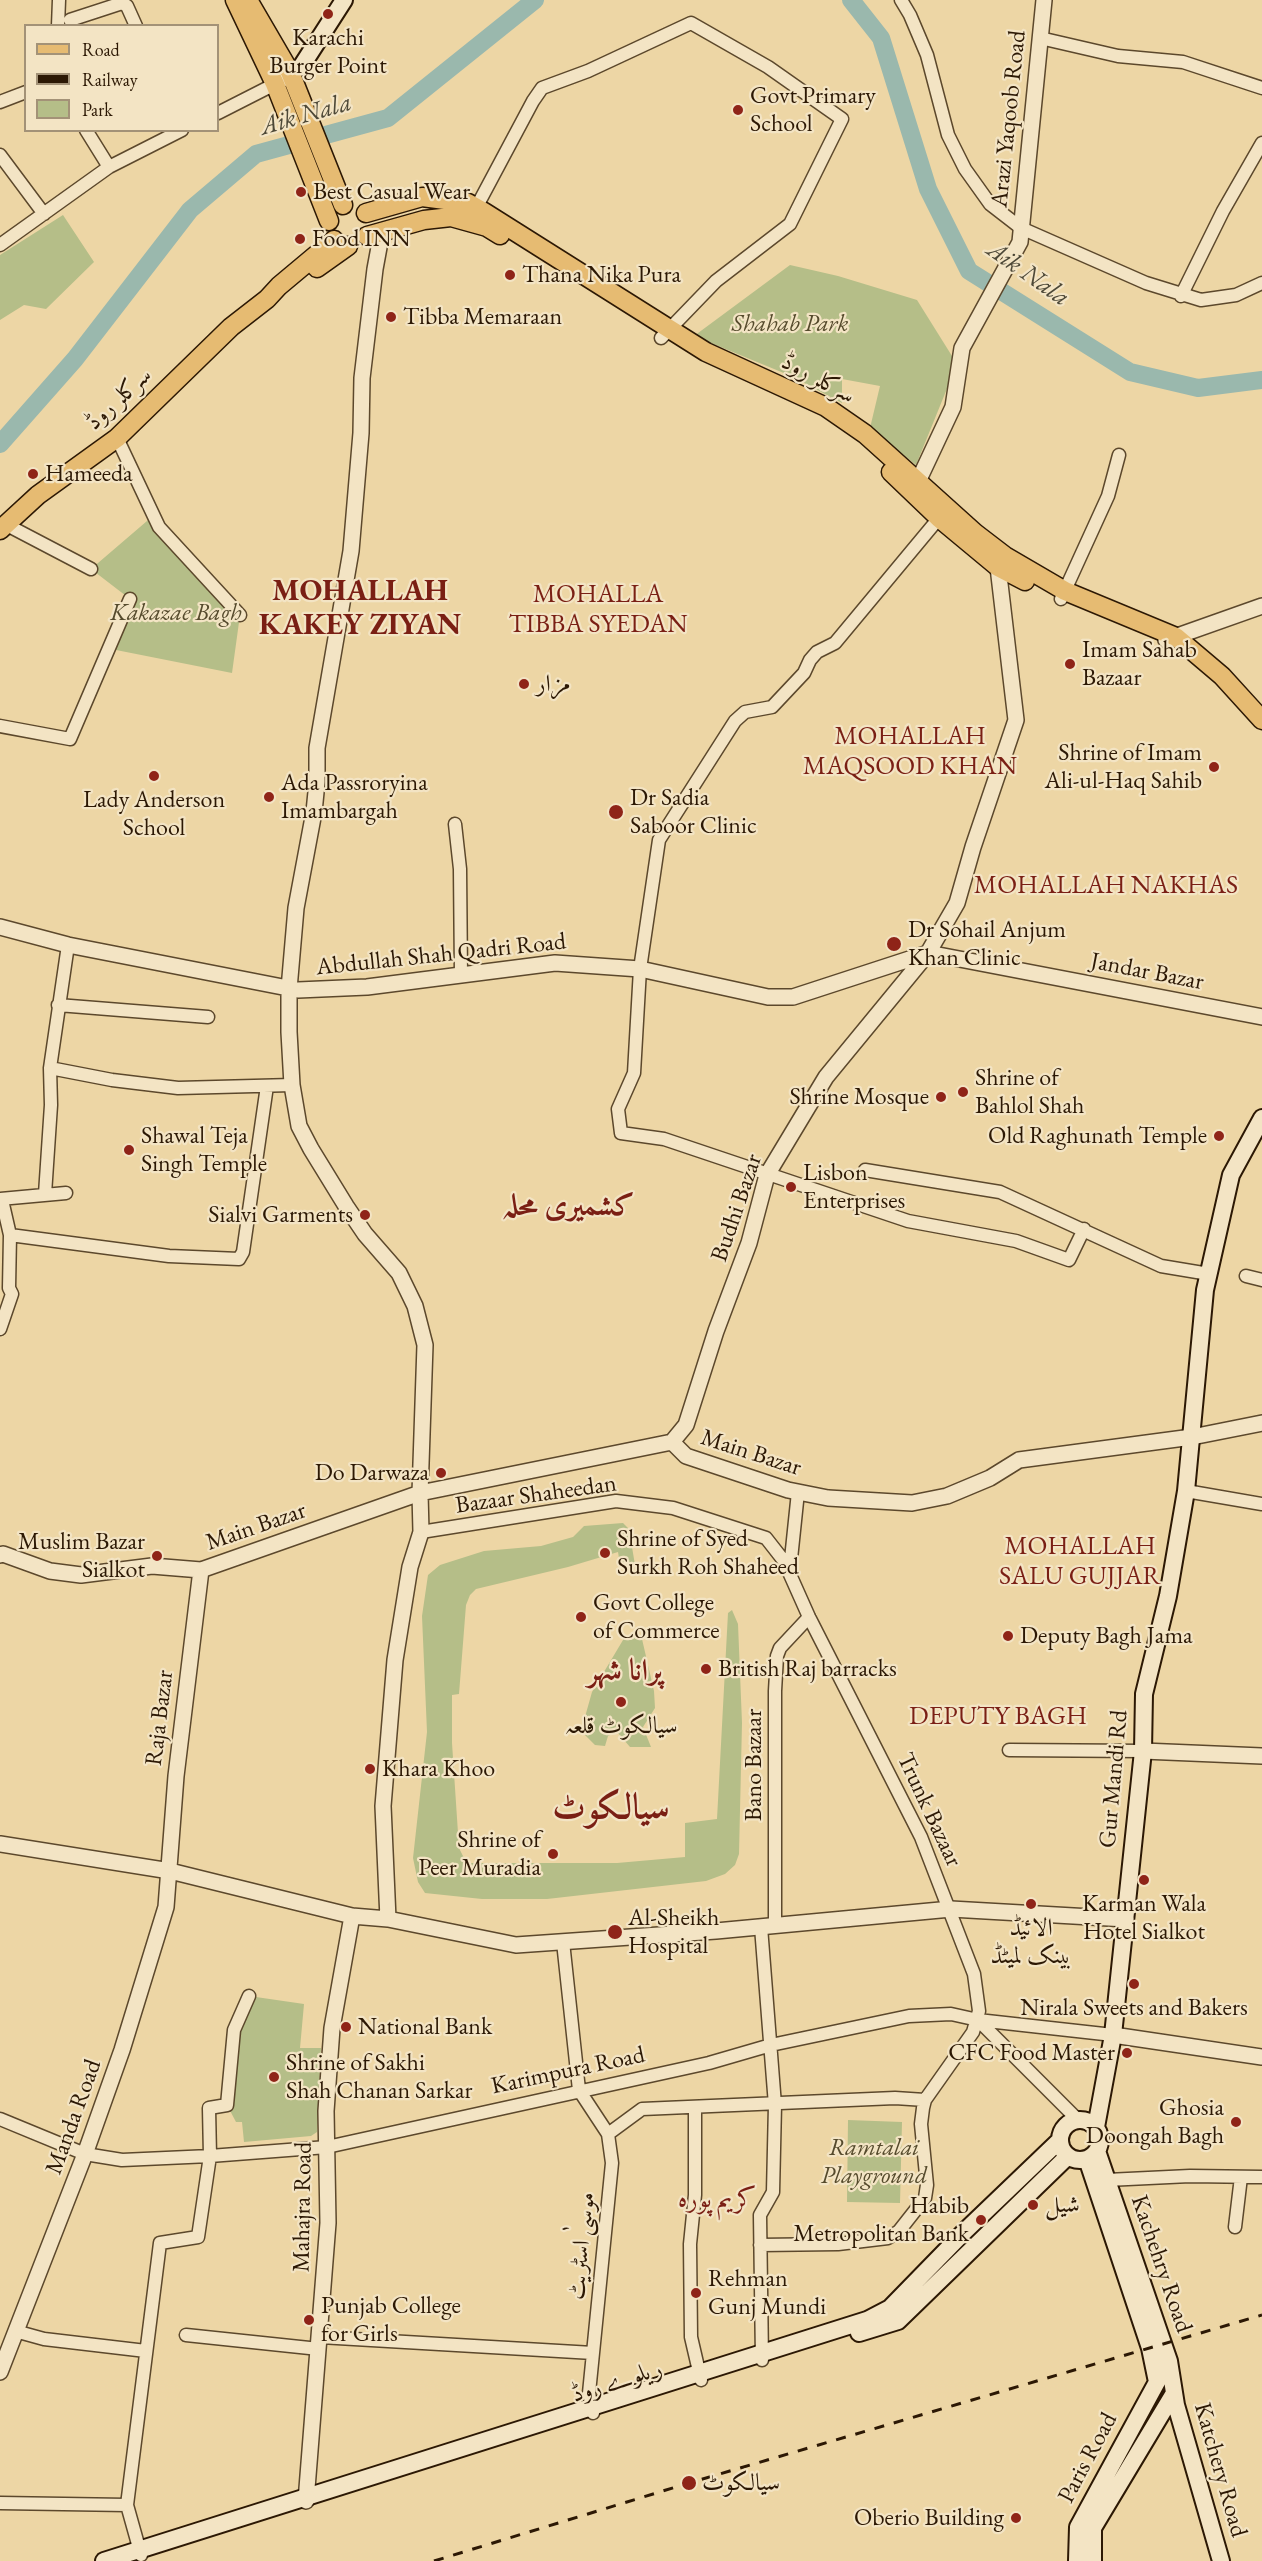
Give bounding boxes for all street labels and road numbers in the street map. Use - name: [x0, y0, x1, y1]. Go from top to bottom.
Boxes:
- street label: Arazi Yaqoob Road: [985, 29, 1033, 209]
- street label: سرکلر روڈ: [776, 348, 860, 410]
- street label: سرکلر روڈ: [80, 361, 158, 437]
- street label: Abdullah Shah Qadri Road: [315, 928, 567, 982]
- street label: Jandar Bazar: [1088, 947, 1206, 997]
- street label: Budhi Bazar: [705, 1150, 769, 1266]
- street label: Main Bazar: [697, 1423, 805, 1483]
- street label: Bazaar Shaheedan: [454, 1469, 618, 1521]
- street label: Main Bazar: [202, 1496, 310, 1558]
- street label: Raja Bazar: [140, 1669, 180, 1767]
- street label: Bano Bazaar: [740, 1709, 768, 1821]
- street label: Gur Mandi Rd: [1094, 1709, 1134, 1849]
- street label: Trunk Bazaar: [890, 1748, 968, 1872]
- street label: Karimpura Road: [489, 2041, 647, 2101]
- street label: Manda Road: [40, 2056, 108, 2178]
- street label: Mahajra Road: [287, 2142, 319, 2272]
- street label: موسیٰ اسٹریٹ: [562, 2191, 602, 2301]
- street label: Kachehry Road: [1124, 2192, 1198, 2336]
- street label: ریلوے روڈ: [568, 2355, 666, 2409]
- street label: Katchery Road: [1187, 2399, 1253, 2541]
- street label: Paris Road: [1052, 2408, 1124, 2508]

